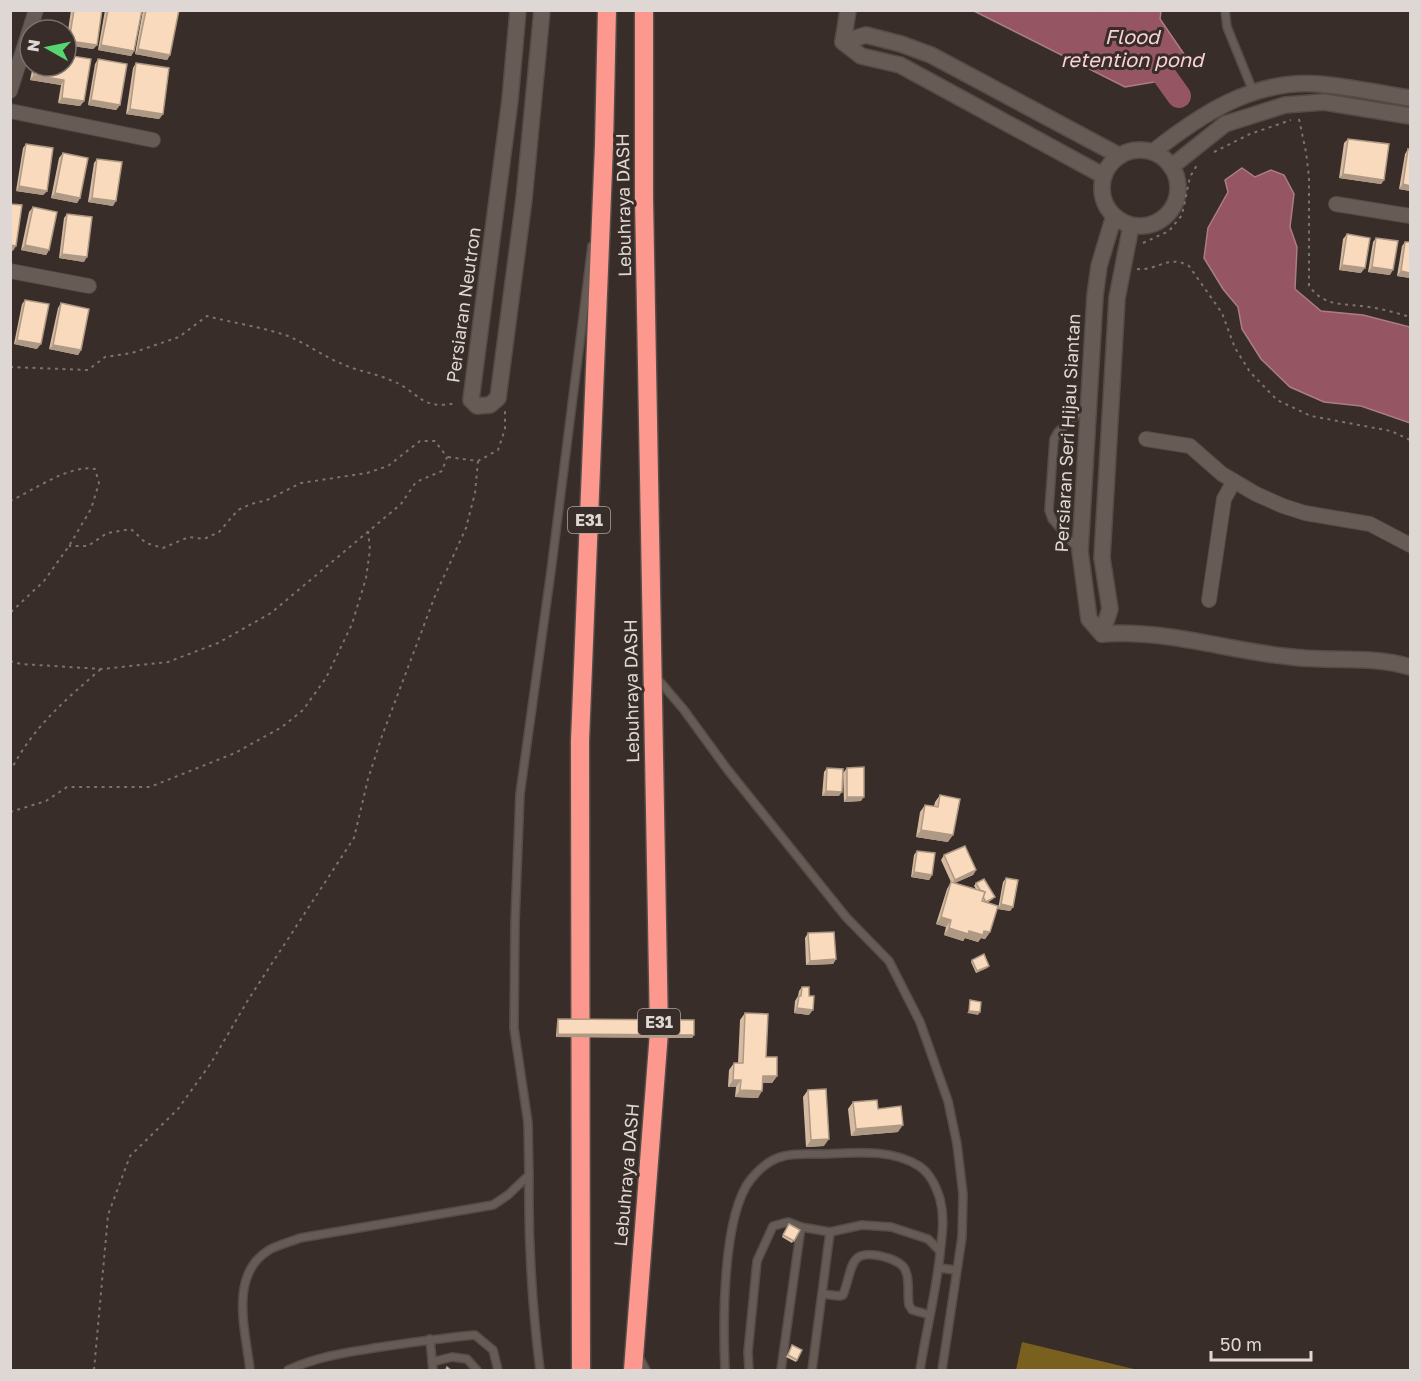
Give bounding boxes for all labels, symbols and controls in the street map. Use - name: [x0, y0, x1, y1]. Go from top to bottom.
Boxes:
- north arrow: [18, 18, 78, 78]
- water label: Flood retention pond: [1061, 24, 1206, 71]
- text: N: [22, 38, 44, 53]
- street label: Lebuhraya DASH: [611, 133, 635, 277]
- street label: Persiaran Neutron: [441, 226, 485, 384]
- street label: Persiaran Seri Hijau Siantan: [1050, 313, 1084, 553]
- road number: E31: [568, 507, 610, 533]
- street label: Lebuhraya DASH: [619, 619, 643, 763]
- road number: E31: [638, 1009, 680, 1035]
- street label: Lebuhraya DASH: [609, 1102, 643, 1247]
- scale bar: [1211, 1324, 1312, 1362]
- text: 50 m: [1220, 1333, 1262, 1355]

